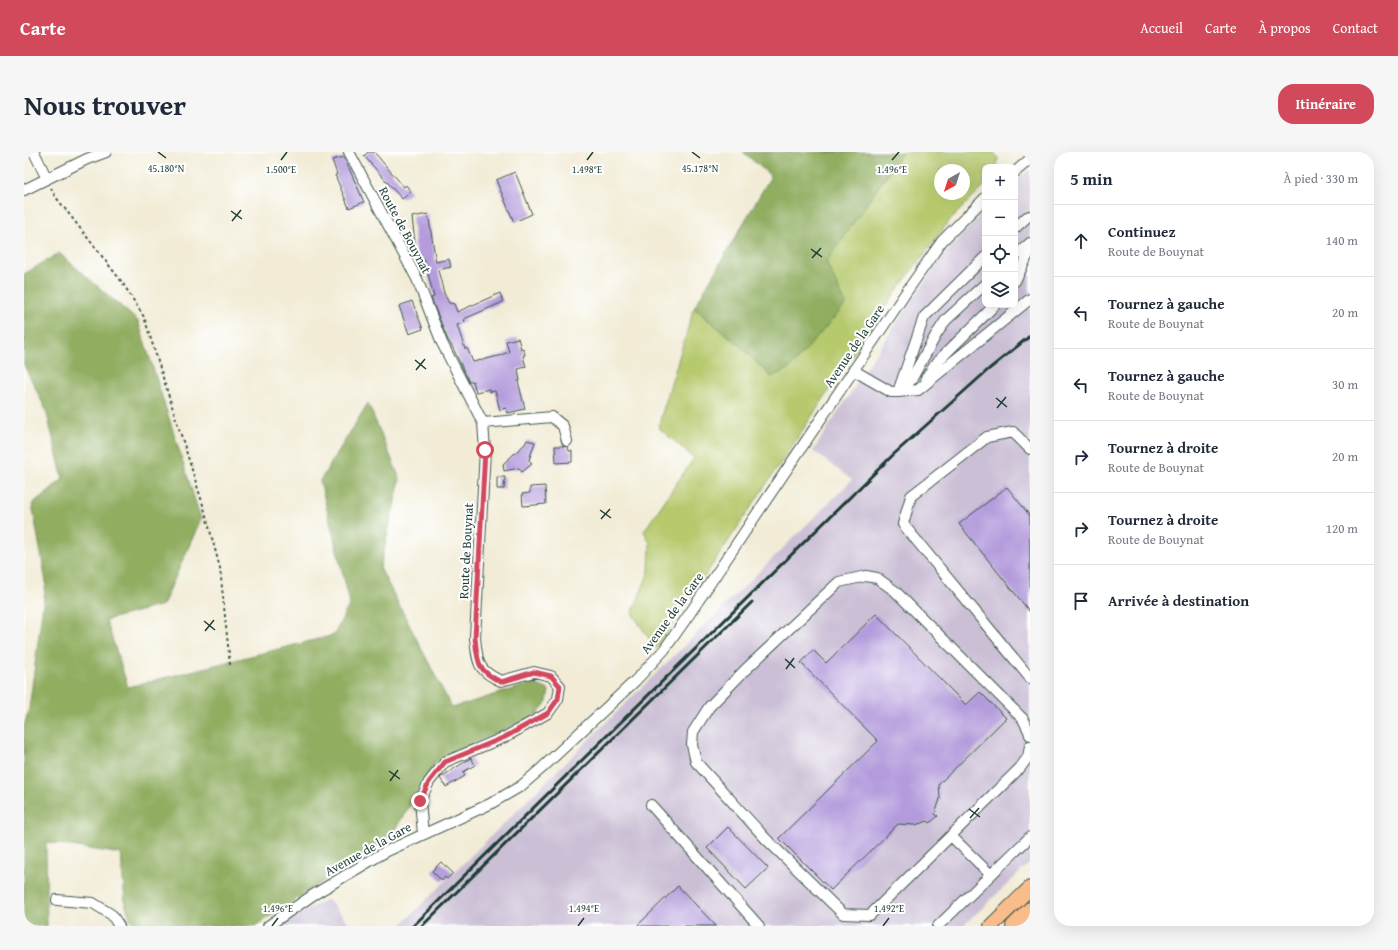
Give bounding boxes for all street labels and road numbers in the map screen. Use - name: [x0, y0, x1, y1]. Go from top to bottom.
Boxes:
- street label: Route de Bouynat: [374, 183, 436, 277]
- street label: Avenue de la Gare: [819, 301, 889, 391]
- street label: Route de Bouynat: [454, 502, 478, 600]
- street label: Avenue de la Gare: [636, 568, 708, 658]
- street label: Avenue de la Gare: [321, 817, 415, 881]

